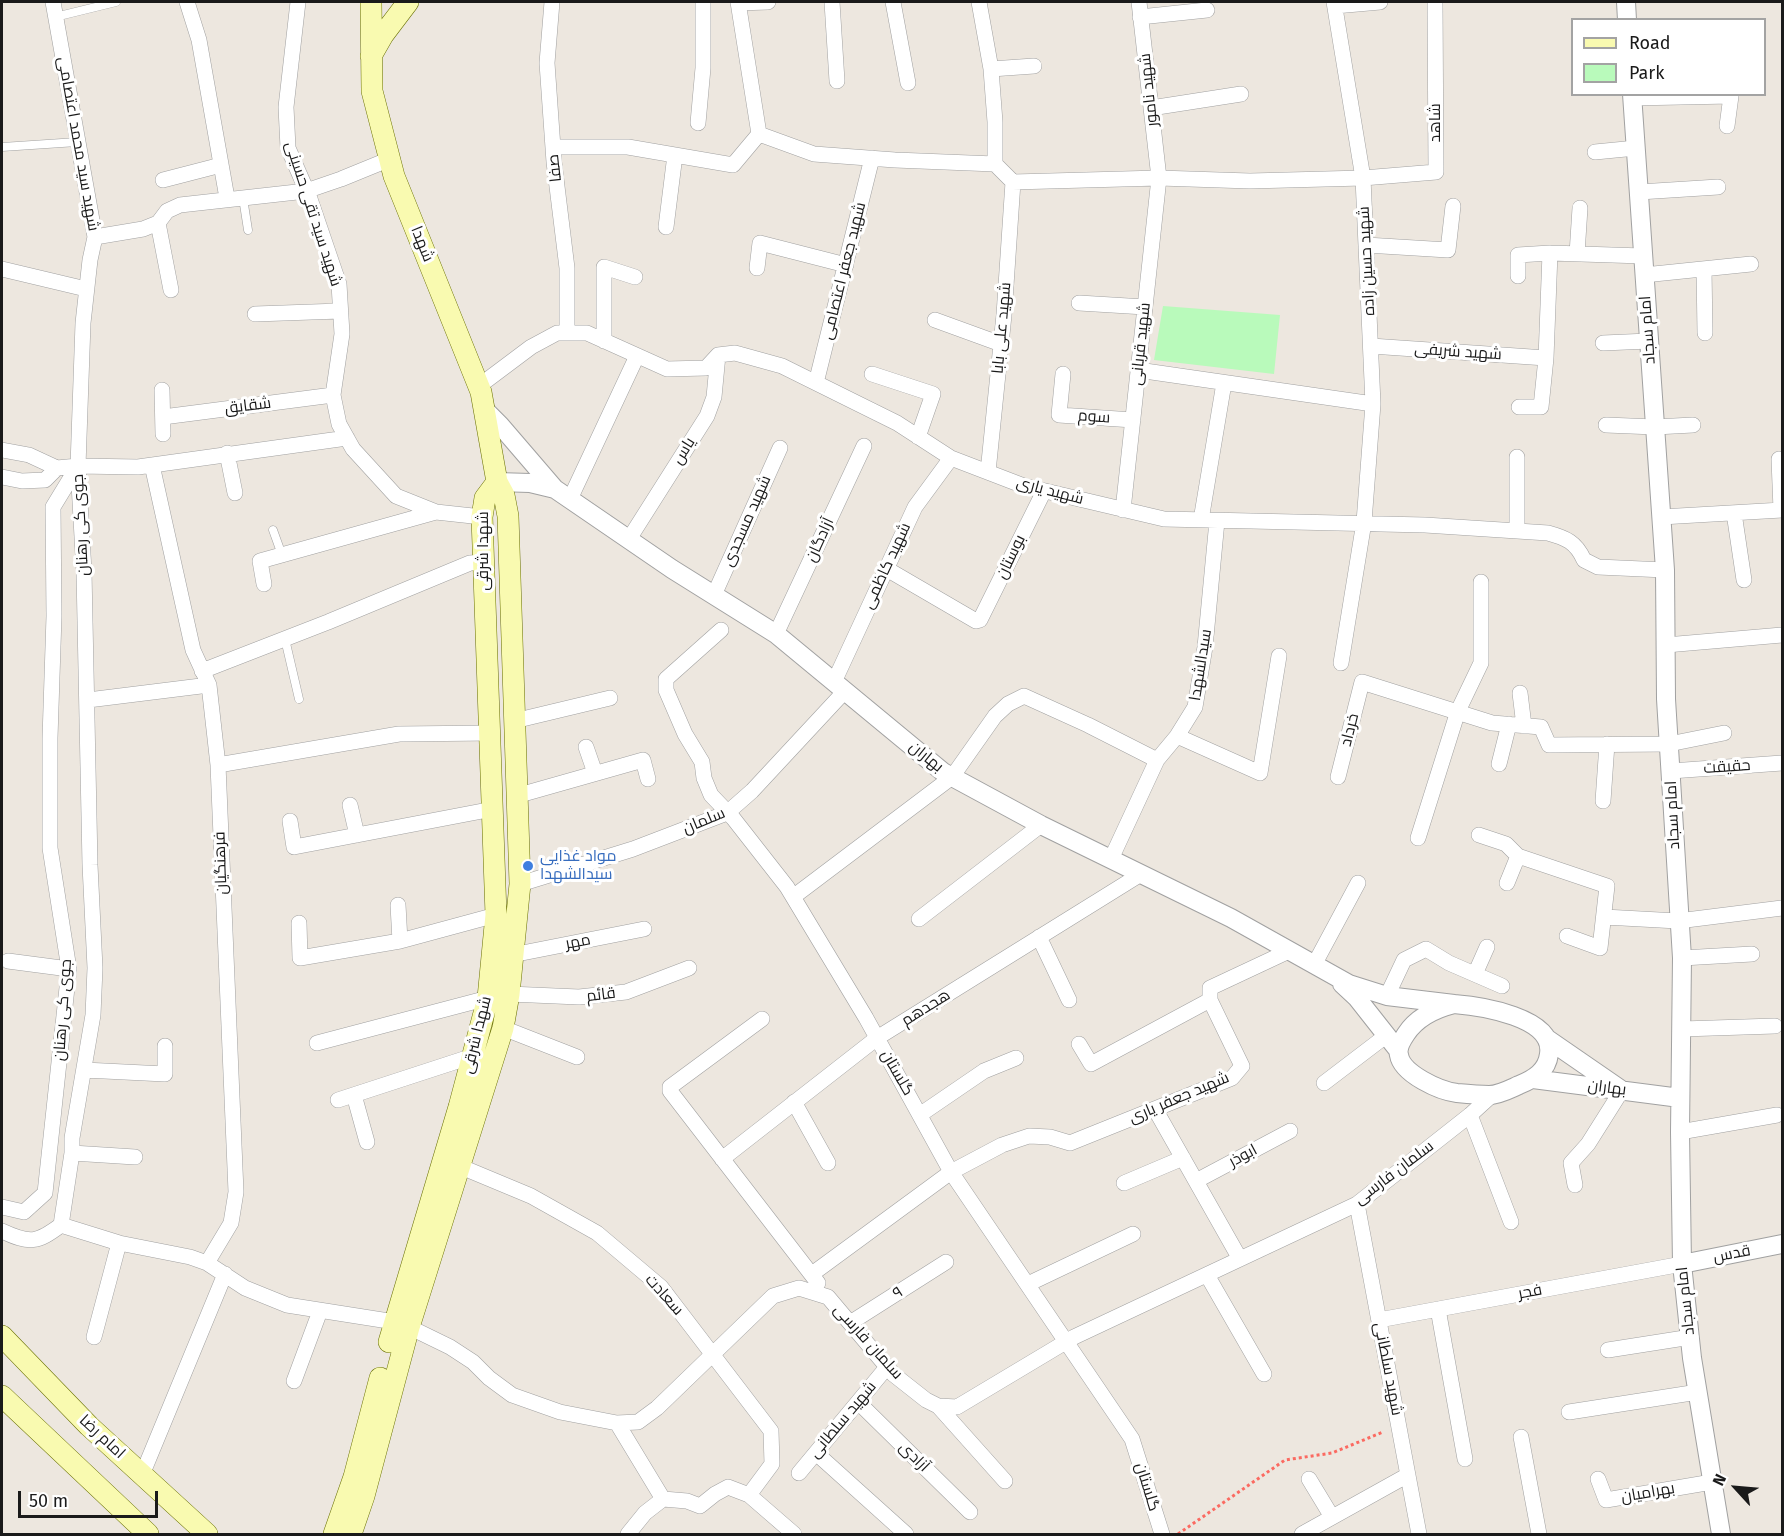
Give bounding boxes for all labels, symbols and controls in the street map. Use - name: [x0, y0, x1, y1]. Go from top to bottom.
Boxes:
- legend: [1571, 18, 1766, 96]
- text: Road: [1629, 32, 1671, 54]
- street label: شهید نامور: [1136, 52, 1162, 128]
- street label: شهید سید محمد اعتصامی: [53, 55, 103, 233]
- text: Park: [1629, 62, 1664, 84]
- street label: شاهد: [1426, 103, 1446, 143]
- street label: شهید سید تقی حسینی: [281, 139, 345, 289]
- street label: صفا: [544, 153, 566, 183]
- street label: شهید جعفر اعتصامی: [818, 200, 870, 342]
- street label: شهید حسین زاده: [1355, 206, 1379, 316]
- street label: شهدا: [406, 223, 438, 265]
- street label: شهید علی بابا: [988, 281, 1016, 375]
- street label: امام سجاد: [1636, 295, 1660, 365]
- street label: شهید قربانی: [1127, 302, 1155, 386]
- street label: شهید شریفی: [1414, 339, 1502, 365]
- street label: شقایق: [224, 394, 272, 418]
- street label: سوم: [1077, 406, 1111, 428]
- street label: یاس: [668, 434, 700, 468]
- street label: شهید مسجدی: [718, 472, 776, 570]
- street label: شهید یاری: [1014, 473, 1086, 509]
- street label: جوی کی رهنان: [69, 474, 93, 576]
- street label: شهدا شرقی: [474, 511, 494, 591]
- street label: آزادگان: [801, 515, 839, 565]
- street label: شهید کاظمی: [859, 520, 915, 612]
- street label: بوستان: [992, 532, 1030, 582]
- street label: سیدالشهدا: [1186, 628, 1216, 702]
- street label: خرداد: [1337, 711, 1363, 749]
- street label: بهاران: [905, 737, 947, 777]
- street label: حقیقت: [1703, 756, 1751, 778]
- street label: امام سجاد: [1662, 780, 1684, 850]
- street label: سلمان: [680, 804, 728, 838]
- street label: فرهنگیان: [210, 831, 232, 895]
- place label: مواد غذایی سیدالشهدا: [540, 847, 617, 885]
- marker: مواد غذایی سیدالشهدا: [521, 859, 535, 873]
- street label: مهر: [564, 930, 592, 954]
- street label: جوی کی رهنان: [50, 958, 76, 1062]
- street label: قائم: [585, 984, 617, 1006]
- street label: هجدهم: [898, 985, 954, 1031]
- street label: شهدا شرقی: [458, 994, 496, 1076]
- street label: گلستان: [876, 1047, 918, 1099]
- street label: شهید جعفر یاری: [1126, 1068, 1232, 1128]
- street label: بهاران: [1587, 1076, 1627, 1100]
- street label: سلمان فارسی: [1350, 1137, 1438, 1209]
- street label: ابوذر: [1225, 1141, 1261, 1171]
- street label: قدس: [1712, 1241, 1752, 1267]
- street label: امام سجاد: [1673, 1266, 1699, 1336]
- street label: سعادت: [641, 1271, 687, 1319]
- street label: فجر: [1516, 1280, 1544, 1304]
- street label: ۹: [889, 1283, 907, 1303]
- street label: سلمان فارسی: [829, 1300, 907, 1384]
- street label: شهید سلطانی: [1370, 1321, 1406, 1417]
- street label: شهید سلطانی: [805, 1378, 881, 1462]
- street label: امام رضا: [75, 1411, 129, 1463]
- street label: آزادی: [895, 1438, 933, 1476]
- north arrow: [1706, 1458, 1766, 1518]
- street label: گلستان: [1131, 1460, 1163, 1514]
- text: N: [1709, 1471, 1730, 1489]
- scale bar: [21, 1479, 160, 1517]
- street label: بهرامیان: [1620, 1479, 1676, 1507]
- text: 50 m: [29, 1490, 68, 1512]

